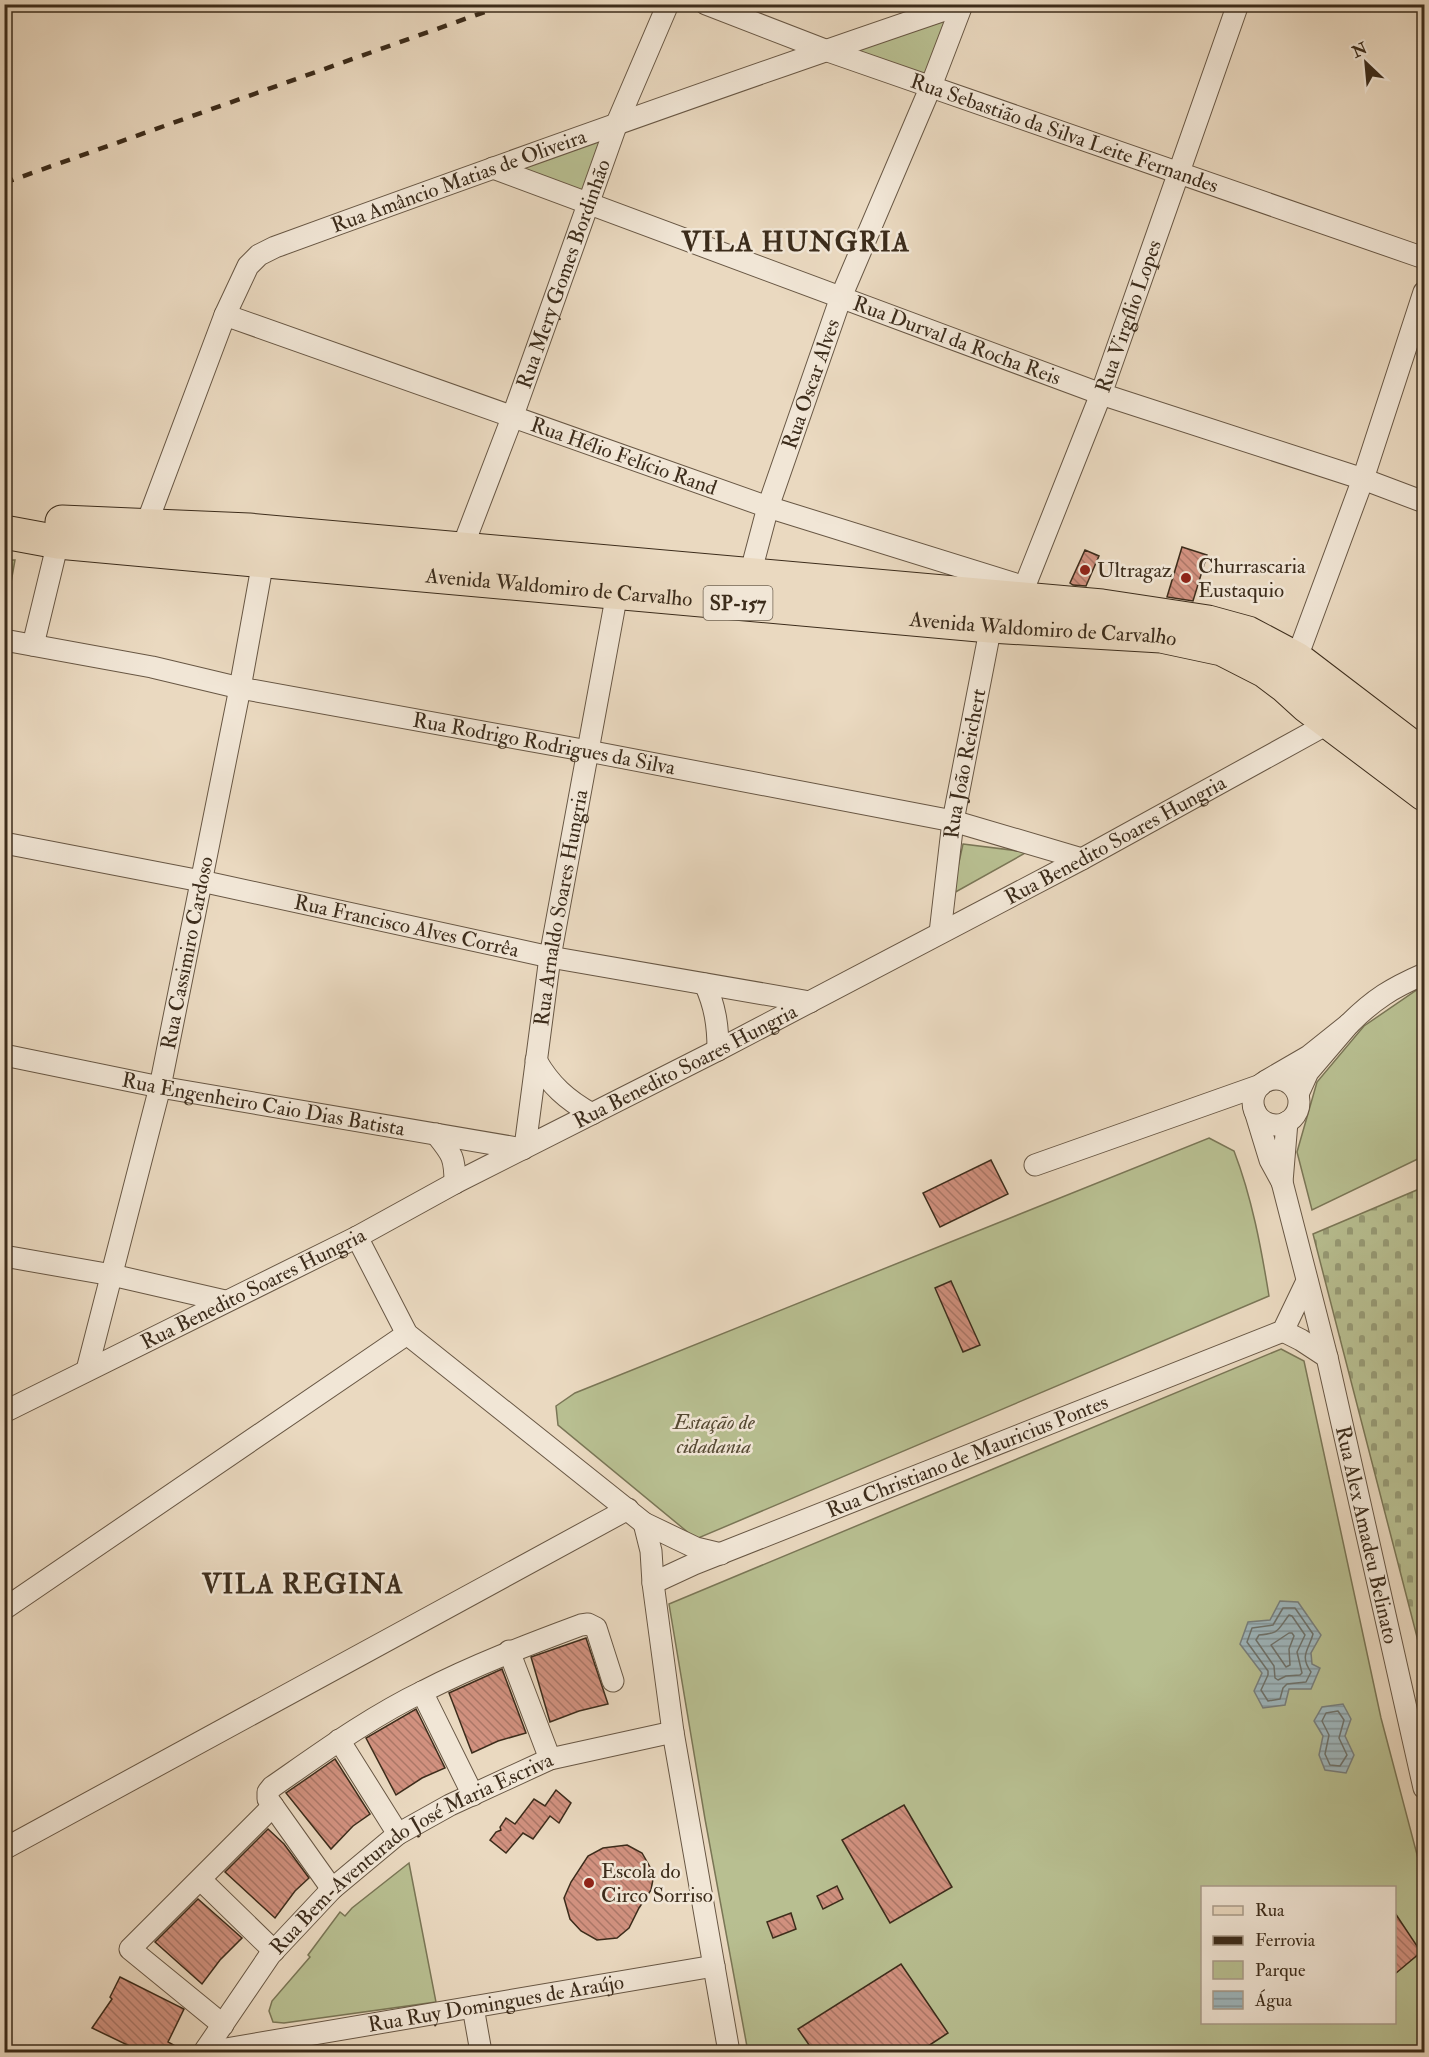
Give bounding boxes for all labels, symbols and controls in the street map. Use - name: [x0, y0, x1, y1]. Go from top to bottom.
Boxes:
- north arrow: [1336, 33, 1396, 93]
- text: N: [1348, 38, 1371, 63]
- street label: Rua Sebastião da Silva Leite Fernandes: [907, 68, 1222, 200]
- street label: Rua Amâncio Matias de Oliveira: [328, 123, 590, 239]
- street label: Rua Mery Gomes Bordinhão: [511, 156, 617, 392]
- district label: VILA HUNGRIA: [680, 226, 911, 259]
- street label: Rua Virgílio Lopes: [1090, 236, 1168, 396]
- street label: Rua Durval da Rocha Reis: [849, 290, 1064, 392]
- street label: Rua Oscar Alves: [776, 315, 846, 453]
- street label: Rua Hélio Felício Rand: [527, 411, 721, 502]
- place label: Churrascaria Eustaquio: [1198, 553, 1306, 604]
- place label: Ultragaz: [1097, 557, 1172, 584]
- street label: Avenida Waldomiro de Carvalho: [423, 562, 694, 613]
- marker: Ultragaz: [1078, 563, 1092, 577]
- marker: Churrascaria Eustaquio: [1179, 571, 1193, 585]
- road number: SP-157: [704, 586, 772, 620]
- street label: Avenida Waldomiro de Carvalho: [907, 606, 1179, 653]
- street label: Rua João Reichert: [938, 686, 992, 840]
- street label: Rua Rodrigo Rodrigues da Silva: [411, 707, 678, 782]
- street label: Rua Benedito Soares Hungria: [1000, 769, 1231, 911]
- street label: Rua Arnaldo Soares Hungria: [528, 787, 595, 1028]
- street label: Rua Cassimiro Cardoso: [155, 854, 220, 1052]
- street label: Rua Francisco Alves Corrêa: [292, 889, 522, 964]
- street label: Rua Benedito Soares Hungria: [569, 998, 802, 1135]
- street label: Rua Engenheiro Caio Dias Batista: [119, 1067, 407, 1143]
- street label: Rua Benedito Soares Hungria: [136, 1222, 371, 1356]
- street label: Rua Christiano de Mauricius Pontes: [823, 1389, 1112, 1524]
- park label: Estação de cidadania: [671, 1409, 756, 1460]
- street label: Rua Alex Amadeu Belinato: [1329, 1423, 1404, 1646]
- district label: VILA REGINA: [201, 1568, 404, 1601]
- street label: Rua Bem-Aventurado José Maria Escriva: [264, 1746, 558, 1961]
- place label: Escola do Circo Sorriso: [601, 1858, 713, 1909]
- marker: Escola do Circo Sorriso: [582, 1876, 596, 1890]
- legend: [1201, 1886, 1396, 2024]
- text: Rua: [1255, 1899, 1285, 1922]
- text: Ferrovia: [1255, 1929, 1316, 1952]
- text: Parque: [1255, 1959, 1306, 1982]
- street label: Rua Ruy Domingues de Araújo: [366, 1969, 626, 2039]
- text: Água: [1254, 1989, 1293, 2012]

